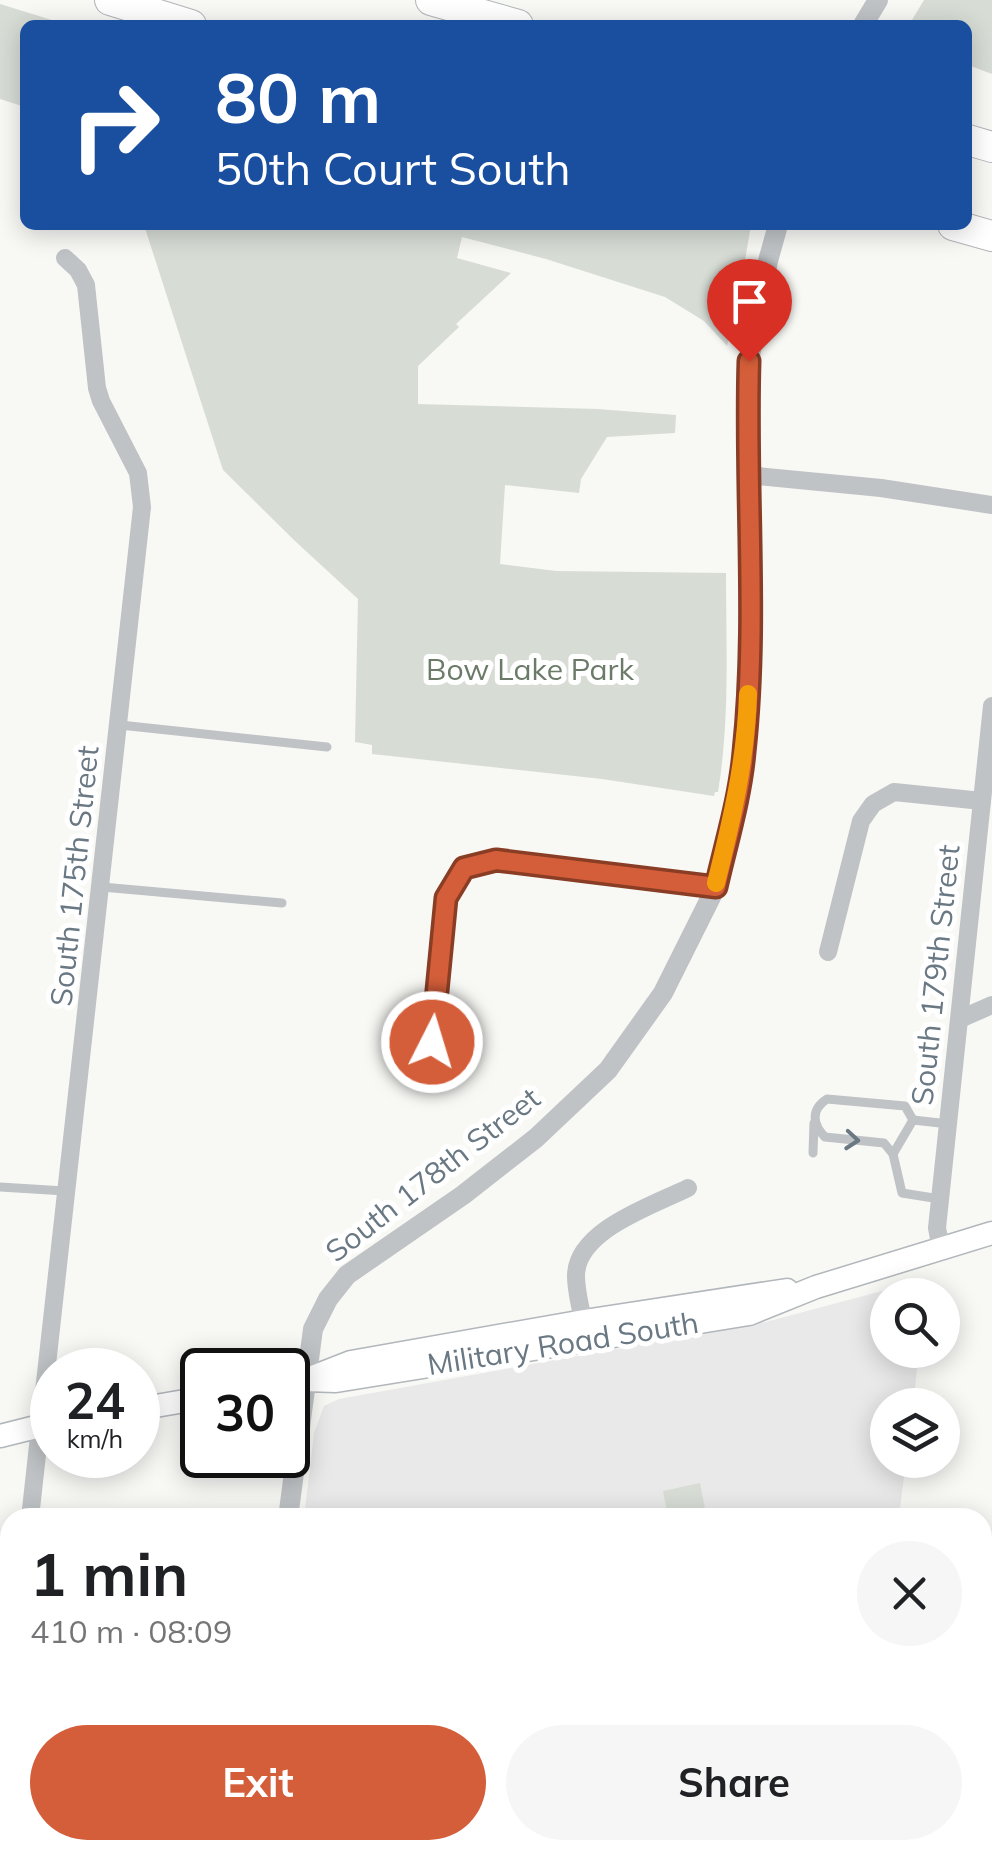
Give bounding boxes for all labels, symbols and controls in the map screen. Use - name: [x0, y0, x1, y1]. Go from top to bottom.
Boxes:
- text: 80 m: [215, 53, 381, 141]
- icon: right: [50, 60, 180, 190]
- text: 50th Court South: [215, 140, 571, 196]
- pin: [707, 259, 792, 362]
- icon: arrive: [722, 274, 777, 329]
- park label: Bow Lake Park: [426, 650, 635, 688]
- street label: South 175th Street: [41, 744, 107, 1008]
- street label: South 179th Street: [902, 843, 968, 1107]
- position arrow: [380, 990, 484, 1094]
- street label: South 178th Street: [317, 1079, 547, 1270]
- one-way arrow: [844, 1128, 860, 1150]
- map controls: [870, 1278, 960, 1478]
- button: search: [870, 1278, 960, 1368]
- street label: Military Road South: [425, 1303, 701, 1383]
- speed limit sign: 30: [180, 1348, 310, 1478]
- text: 24: [65, 1369, 125, 1432]
- button: layers: [870, 1388, 960, 1478]
- text: km/h: [67, 1423, 123, 1454]
- text: 1 min: [30, 1536, 188, 1611]
- button: close: [857, 1541, 962, 1646]
- text: 410 m · 08:09: [30, 1611, 232, 1651]
- button: Exit: [30, 1725, 486, 1840]
- button: Share: [506, 1725, 962, 1840]

